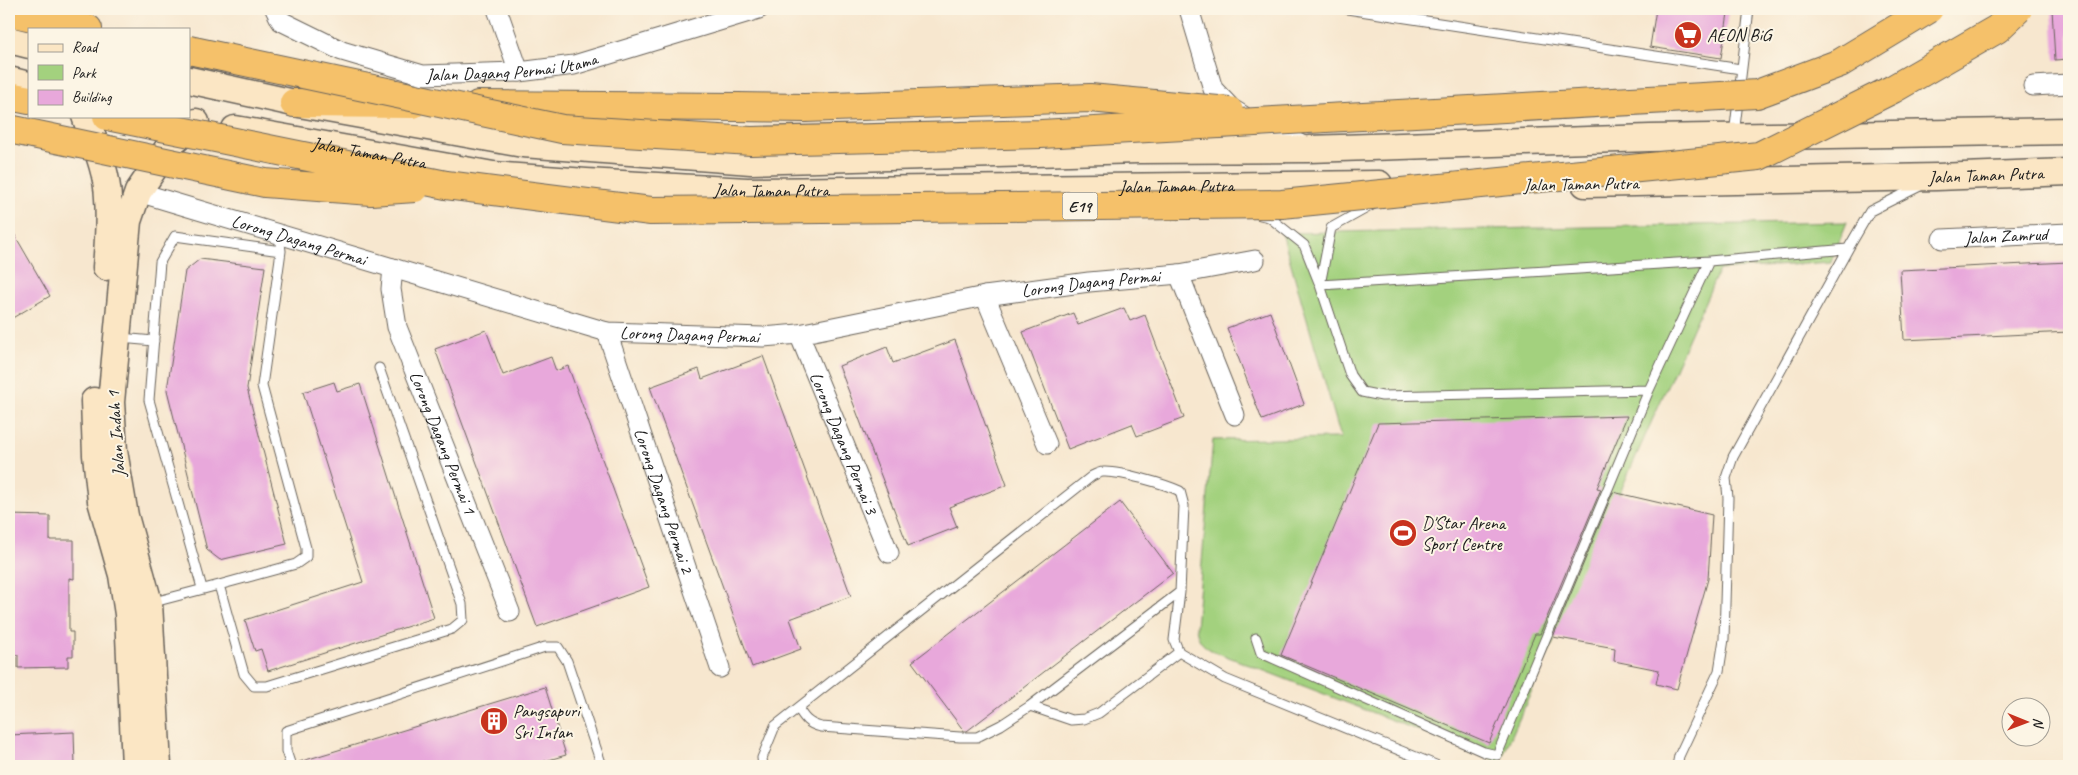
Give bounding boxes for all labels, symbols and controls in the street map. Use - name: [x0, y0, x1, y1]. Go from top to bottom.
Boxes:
- supermarket icon: AEON BiG: [1673, 20, 1703, 50]
- place label: AEON BiG: [1707, 24, 1774, 46]
- legend: [28, 28, 190, 118]
- text: Road: [72, 38, 99, 57]
- street label: Jalan Dagang Permai Utama: [425, 47, 601, 86]
- text: Park: [72, 64, 97, 83]
- text: Building: [72, 88, 112, 107]
- street label: Jalan Taman Putra: [309, 132, 429, 174]
- street label: Jalan Taman Putra: [1927, 162, 2045, 188]
- street label: Jalan Taman Putra: [1522, 172, 1640, 196]
- street label: Jalan Taman Putra: [1118, 175, 1236, 198]
- street label: Jalan Taman Putra: [712, 178, 831, 202]
- road number: E19: [1062, 192, 1098, 220]
- street label: Lorong Dagang Permai: [229, 210, 371, 271]
- street label: Jalan Zamrud: [1963, 223, 2051, 249]
- street label: Lorong Dagang Permai: [1020, 265, 1163, 302]
- street label: Lorong Dagang Permai: [620, 321, 762, 348]
- street label: Lorong Dagang Permai 1: [405, 368, 481, 518]
- street label: Lorong Dagang Permai 3: [805, 369, 884, 519]
- street label: Jalan Indah 1: [102, 389, 130, 479]
- street label: Lorong Dagang Permai 2: [629, 425, 699, 578]
- place label: D'Star Arena Sport Centre: [1422, 512, 1507, 555]
- sports icon: D'Star Arena Sport Centre: [1388, 518, 1418, 548]
- north arrow: [2000, 698, 2050, 748]
- place label: Pangsapuri Sri Intan: [513, 700, 582, 743]
- building icon: Pangsapuri Sri Intan: [479, 706, 509, 736]
- text: N: [2030, 718, 2047, 729]

